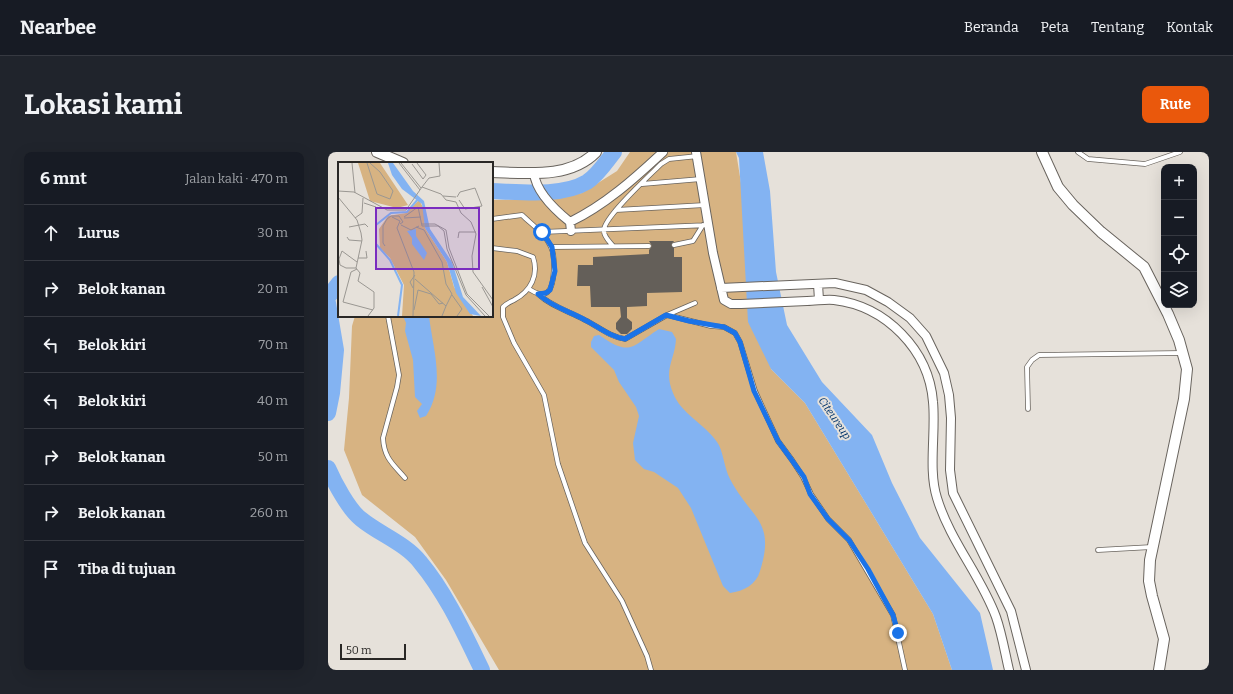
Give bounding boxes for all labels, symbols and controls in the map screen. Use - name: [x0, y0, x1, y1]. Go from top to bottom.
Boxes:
- text: Nearbee: [20, 16, 96, 39]
- text: Beranda: [964, 19, 1019, 36]
- text: Peta: [1041, 19, 1069, 36]
- text: Tentang: [1091, 19, 1144, 36]
- text: Kontak: [1166, 19, 1213, 36]
- button: Rute: [1142, 86, 1209, 123]
- text: Lokasi kami: [24, 88, 182, 121]
- inset map: [338, 162, 493, 317]
- map controls: [1161, 164, 1197, 308]
- button: +: [1161, 164, 1197, 200]
- text: 6 mnt: [40, 168, 87, 189]
- text: Jalan kaki · 470 m: [185, 171, 288, 186]
- button: −: [1161, 200, 1197, 236]
- icon: ahead: [40, 222, 62, 244]
- route start: [533, 223, 551, 241]
- text: Lurus: [78, 224, 120, 242]
- text: 30 m: [257, 225, 288, 240]
- button: locate: [1161, 236, 1197, 272]
- button: layers: [1161, 272, 1197, 308]
- icon: right: [40, 278, 62, 300]
- text: Belok kanan: [78, 280, 166, 298]
- text: 20 m: [258, 281, 288, 296]
- icon: left: [40, 334, 62, 356]
- text: Belok kiri: [78, 336, 146, 354]
- text: 70 m: [258, 337, 288, 352]
- icon: left: [40, 390, 62, 412]
- text: Belok kiri: [78, 392, 146, 410]
- text: 40 m: [257, 393, 288, 408]
- water label: Citeureup: [816, 395, 854, 442]
- icon: right: [40, 446, 62, 468]
- text: Belok kanan: [78, 448, 166, 466]
- text: 50 m: [258, 449, 288, 464]
- icon: right: [40, 502, 62, 524]
- text: Belok kanan: [78, 504, 166, 522]
- text: 260 m: [250, 505, 288, 520]
- icon: arrive: [40, 558, 62, 580]
- text: Tiba di tujuan: [78, 560, 176, 578]
- route end: [889, 624, 907, 642]
- scale bar: [340, 642, 406, 661]
- text: 50 m: [346, 644, 372, 657]

